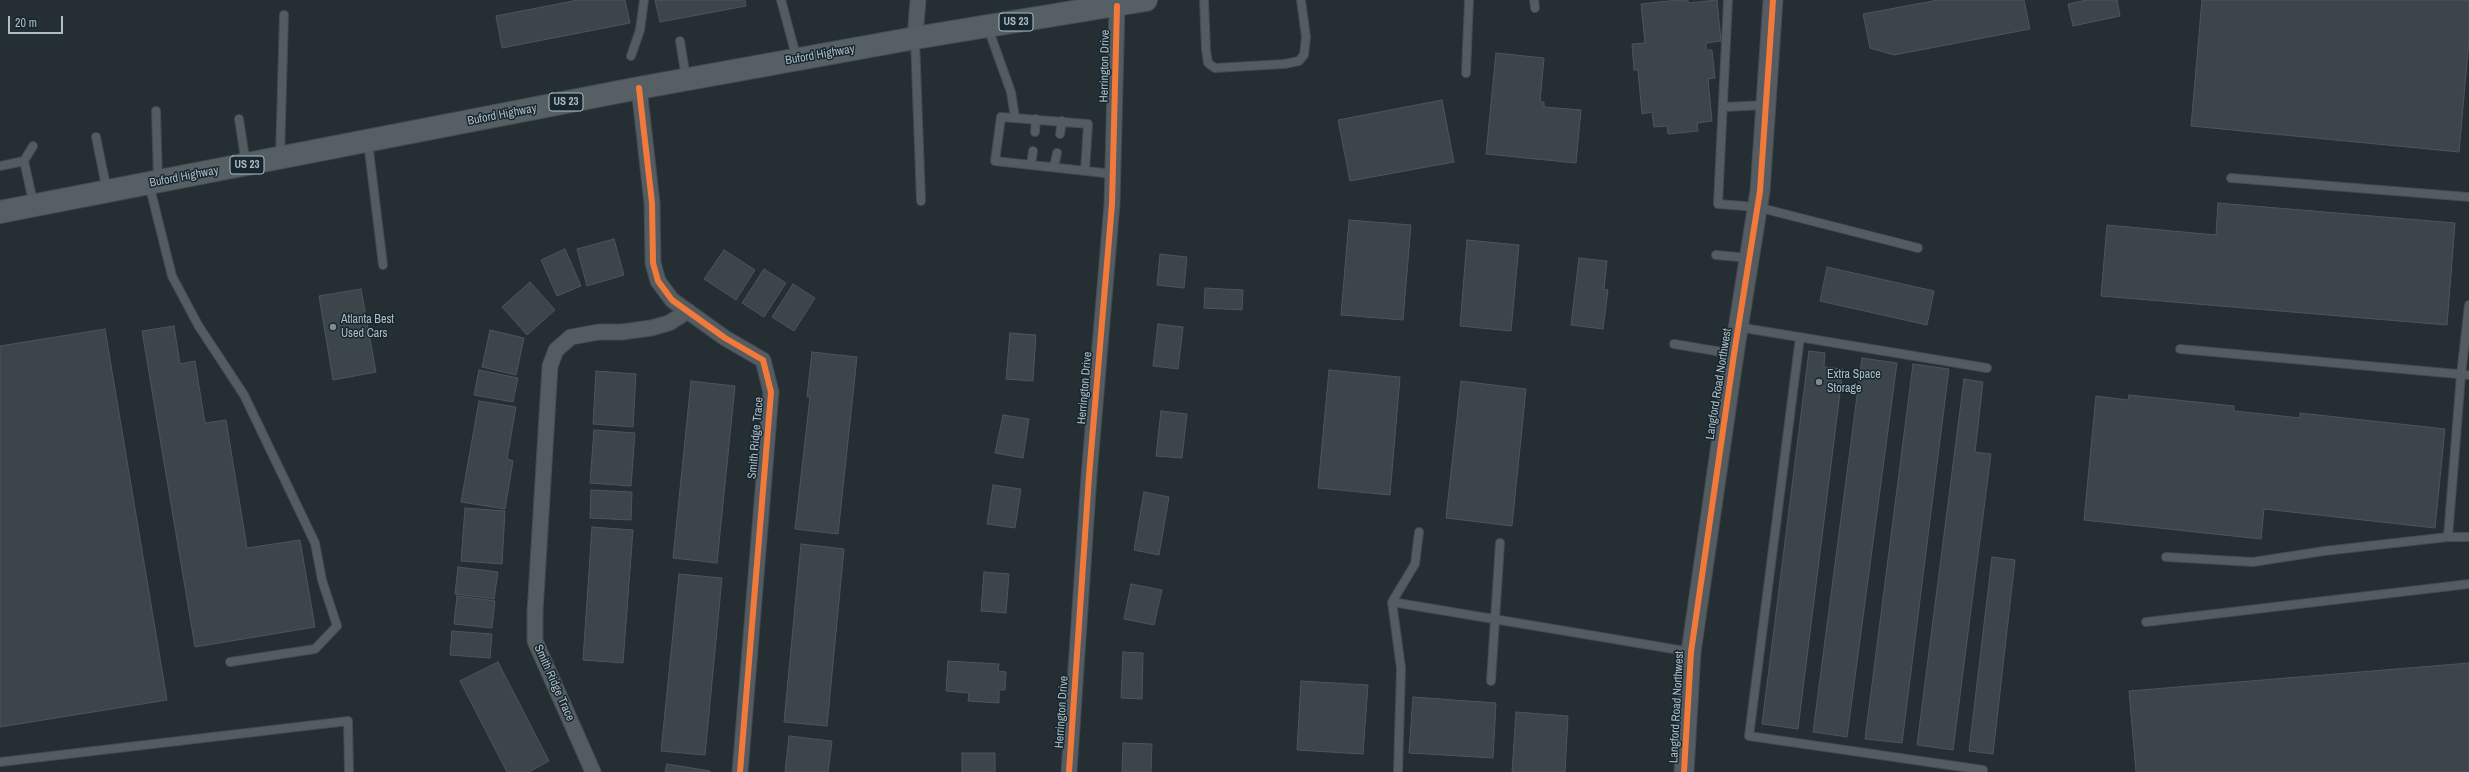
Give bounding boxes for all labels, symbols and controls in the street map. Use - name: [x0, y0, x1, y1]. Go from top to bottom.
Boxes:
- scale bar: [10, 8, 65, 34]
- road number: US 23: [999, 13, 1033, 31]
- text: 20 m: [15, 15, 37, 31]
- street label: Herrington Drive: [1097, 30, 1113, 102]
- street label: Buford Highway: [784, 42, 856, 68]
- road number: US 23: [549, 93, 583, 111]
- street label: Buford Highway: [466, 101, 538, 129]
- road number: US 23: [230, 156, 264, 174]
- street label: Buford Highway: [148, 163, 220, 191]
- place label: Atlanta Best Used Cars: [341, 313, 394, 341]
- marker: Atlanta Best Used Cars: [328, 322, 338, 332]
- street label: Langford Road Northwest: [1703, 327, 1735, 441]
- street label: Herrington Drive: [1075, 351, 1095, 425]
- place label: Extra Space Storage: [1827, 368, 1881, 396]
- marker: Extra Space Storage: [1814, 377, 1824, 387]
- street label: Smith Ridge Trace: [745, 396, 767, 480]
- street label: Smith Ridge Trace: [531, 643, 577, 723]
- street label: Langford Road Northwest: [1667, 651, 1687, 763]
- street label: Herrington Drive: [1052, 675, 1072, 749]

